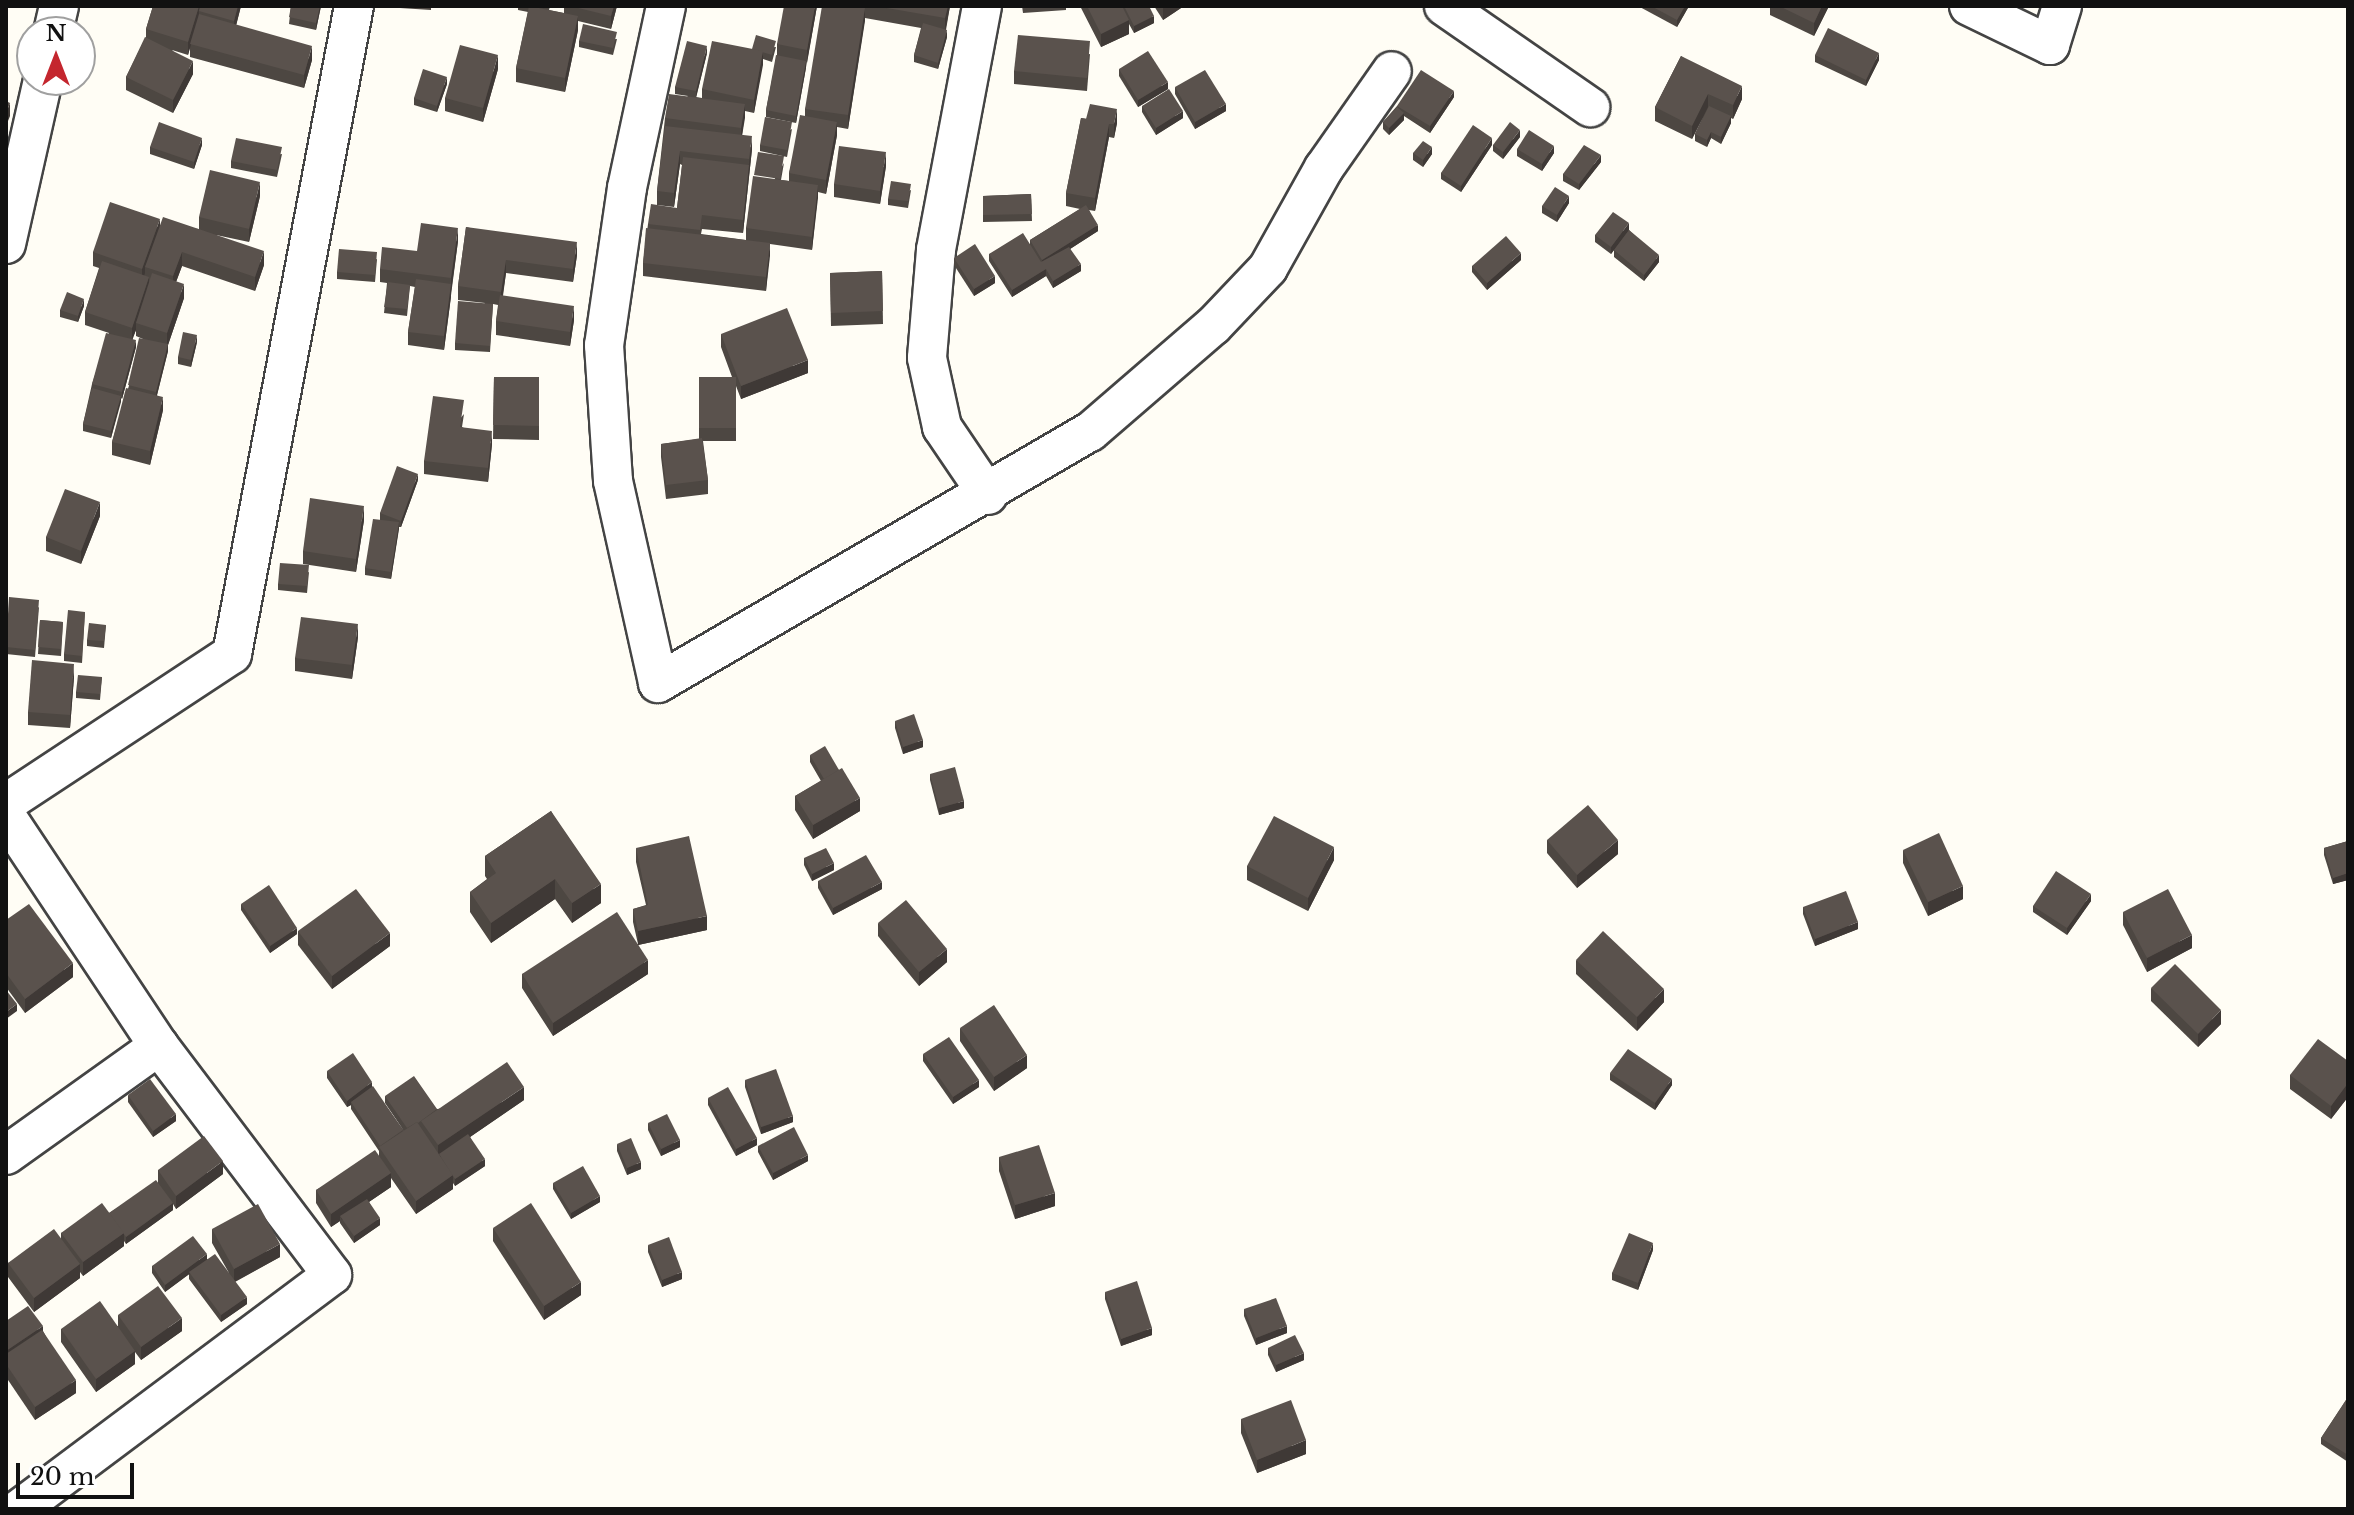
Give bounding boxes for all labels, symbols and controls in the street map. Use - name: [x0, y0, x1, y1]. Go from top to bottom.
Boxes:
- north arrow: [16, 16, 96, 96]
- text: N: [46, 20, 66, 47]
- scale bar: [20, 1447, 138, 1497]
- text: 20 m: [30, 1462, 95, 1491]

